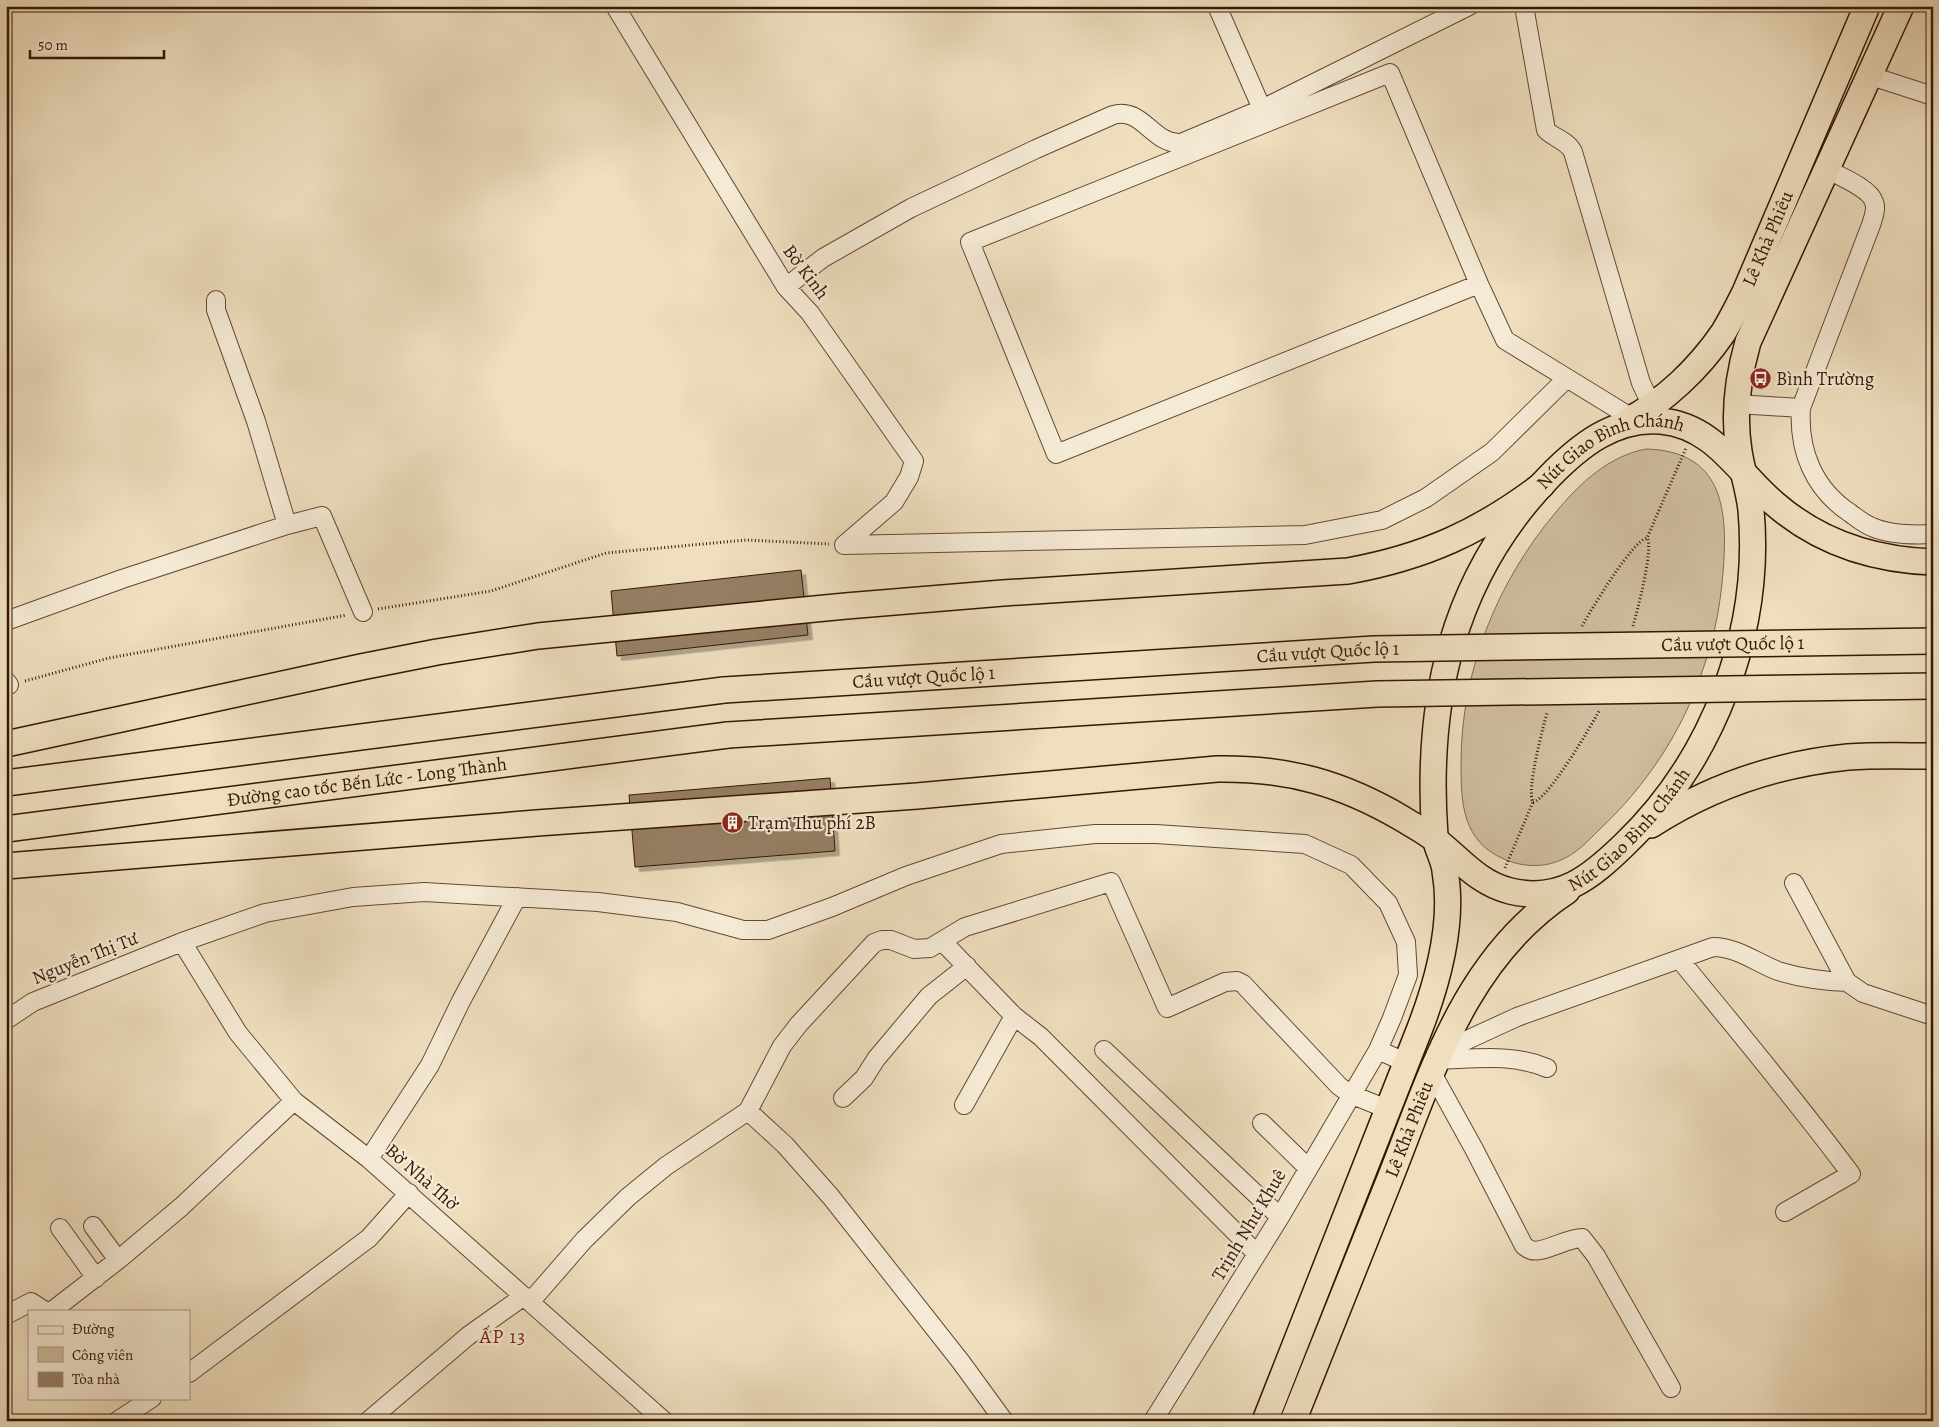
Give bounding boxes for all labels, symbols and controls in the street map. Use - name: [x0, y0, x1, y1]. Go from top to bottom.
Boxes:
- scale bar: [30, 28, 164, 60]
- text: 50 m: [38, 35, 68, 55]
- street label: Lê Khả Phiêu: [1736, 186, 1800, 290]
- street label: Bờ Kinh: [777, 239, 835, 305]
- place label: Bình Trường: [1776, 366, 1875, 392]
- bus stop icon: Bình Trường: [1748, 367, 1772, 391]
- street label: Nút Giao Bình Chánh: [1531, 408, 1688, 495]
- street label: Cầu vượt Quốc lộ 1: [1661, 630, 1805, 658]
- street label: Cầu vượt Quốc lộ 1: [1256, 636, 1400, 669]
- street label: Cầu vượt Quốc lộ 1: [851, 660, 996, 695]
- street label: Đường cao tốc Bến Lức - Long Thành: [225, 751, 509, 813]
- street label: Nút Giao Bình Chánh: [1564, 763, 1696, 898]
- place label: Trạm Thu phí 2B: [748, 810, 876, 836]
- building icon: Trạm Thu phí 2B: [720, 811, 744, 835]
- street label: Nguyễn Thị Tư: [28, 925, 142, 991]
- street label: Lê Khả Phiêu: [1379, 1076, 1440, 1181]
- street label: Bờ Nhà Thờ: [380, 1138, 465, 1217]
- street label: Trịnh Như Khuê: [1205, 1164, 1293, 1286]
- legend: [28, 1310, 190, 1400]
- text: Đường: [72, 1319, 115, 1339]
- district label: ẤP 13: [479, 1323, 526, 1350]
- text: Công viên: [72, 1345, 133, 1365]
- text: Tòa nhà: [72, 1369, 120, 1389]

